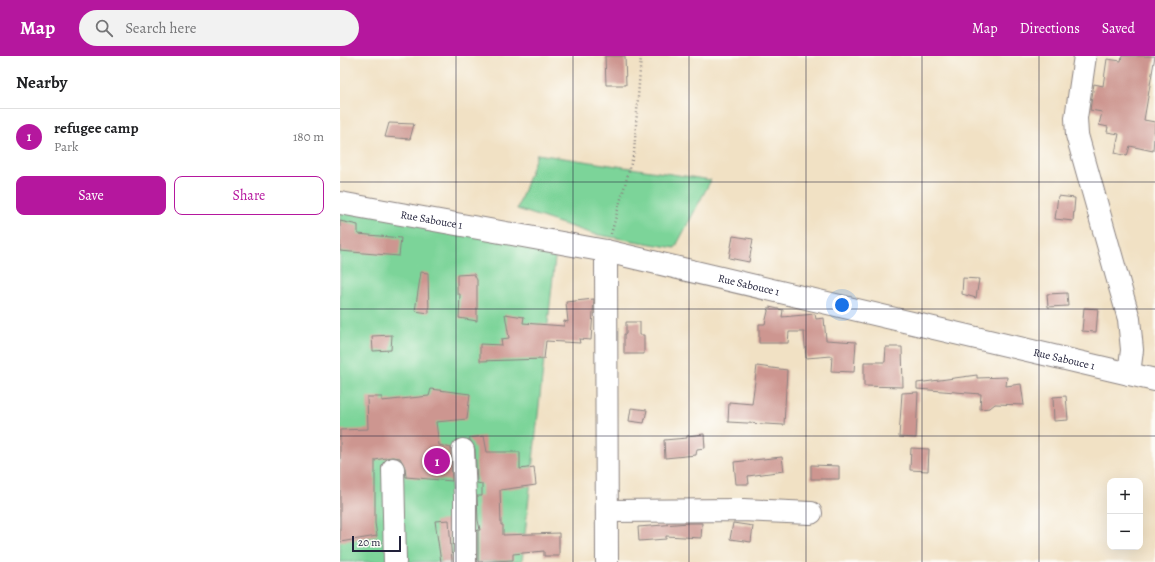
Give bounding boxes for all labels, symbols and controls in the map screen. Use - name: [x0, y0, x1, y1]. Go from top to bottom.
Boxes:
- search box: [79, 10, 359, 46]
- text: Map: [20, 15, 55, 41]
- icon: search: [93, 17, 115, 39]
- text: Search here: [125, 18, 197, 38]
- text: Map: [972, 19, 998, 38]
- text: Directions: [1020, 19, 1080, 38]
- text: Saved: [1102, 19, 1135, 38]
- text: Nearby: [16, 71, 67, 94]
- text: refugee camp: [54, 118, 139, 138]
- text: 1: [27, 128, 31, 145]
- text: 180 m: [293, 128, 324, 145]
- text: Park: [54, 138, 78, 155]
- button: Save: [16, 176, 166, 215]
- button: Share: [174, 176, 324, 215]
- street label: Rue Sabouce 1: [399, 207, 464, 233]
- street label: Rue Sabouce 1: [717, 270, 781, 299]
- your location: [832, 295, 852, 315]
- street label: Rue Sabouce 1: [1032, 344, 1097, 373]
- pin: 1: [424, 446, 450, 476]
- map controls: [1107, 478, 1143, 550]
- button: +: [1107, 478, 1143, 514]
- button: −: [1107, 514, 1143, 550]
- scale bar: [352, 534, 401, 553]
- text: 20 m: [358, 535, 380, 550]

